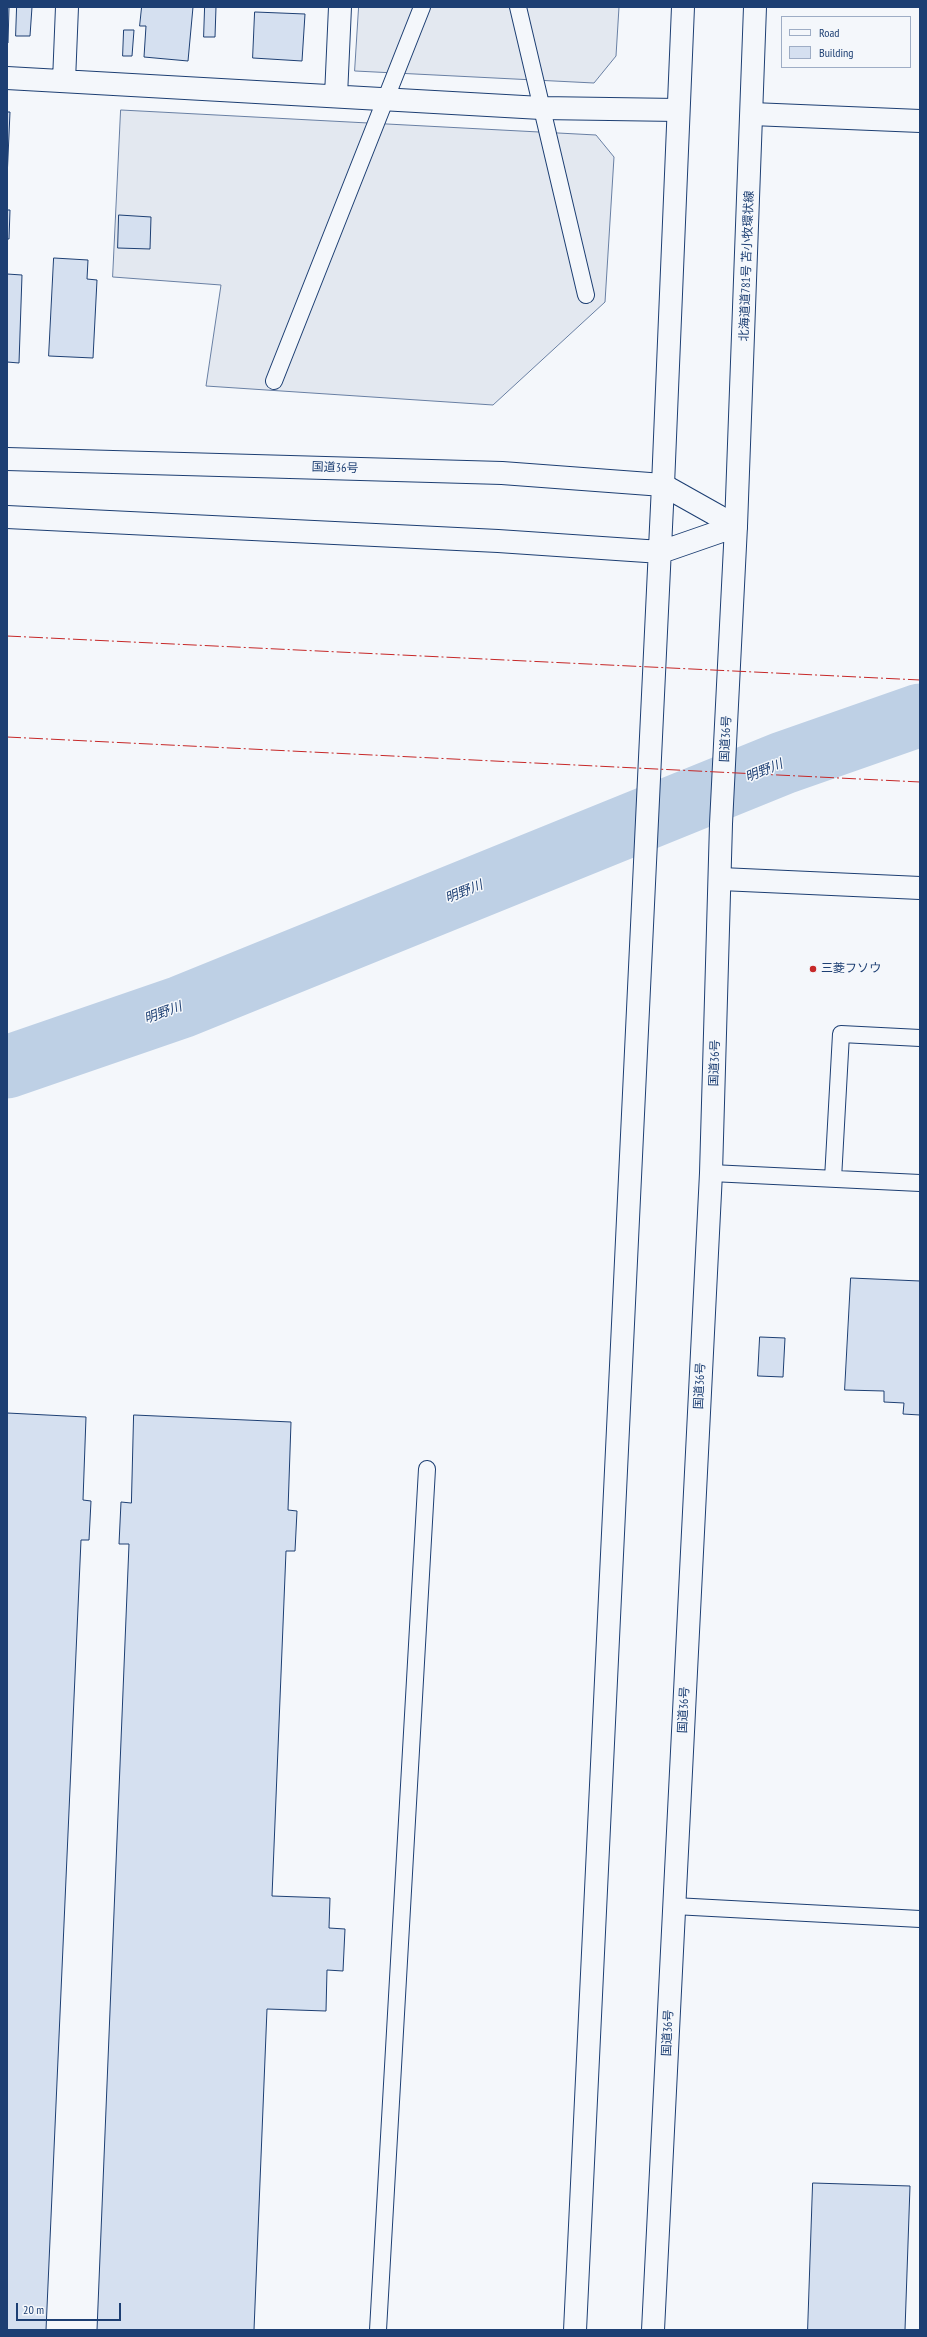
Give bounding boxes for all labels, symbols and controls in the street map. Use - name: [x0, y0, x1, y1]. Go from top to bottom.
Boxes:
- legend: [781, 16, 911, 68]
- text: Road: [819, 25, 839, 40]
- text: Building: [819, 45, 854, 60]
- street label: 北海道道781号 苫小牧環状線: [737, 190, 757, 342]
- street label: 国道36号: [311, 460, 359, 476]
- street label: 国道36号: [718, 715, 734, 763]
- water label: 明野川: [743, 756, 785, 786]
- water label: 明野川: [443, 877, 485, 907]
- place label: 三菱フソウ: [821, 962, 881, 976]
- marker: 三菱フソウ: [808, 964, 818, 974]
- water label: 明野川: [142, 999, 184, 1027]
- street label: 国道36号: [707, 1039, 723, 1087]
- street label: 国道36号: [692, 1362, 708, 1410]
- street label: 国道36号: [676, 1686, 692, 1734]
- street label: 国道36号: [660, 2009, 676, 2057]
- scale bar: [18, 2295, 123, 2321]
- text: 20 m: [23, 2302, 44, 2317]

